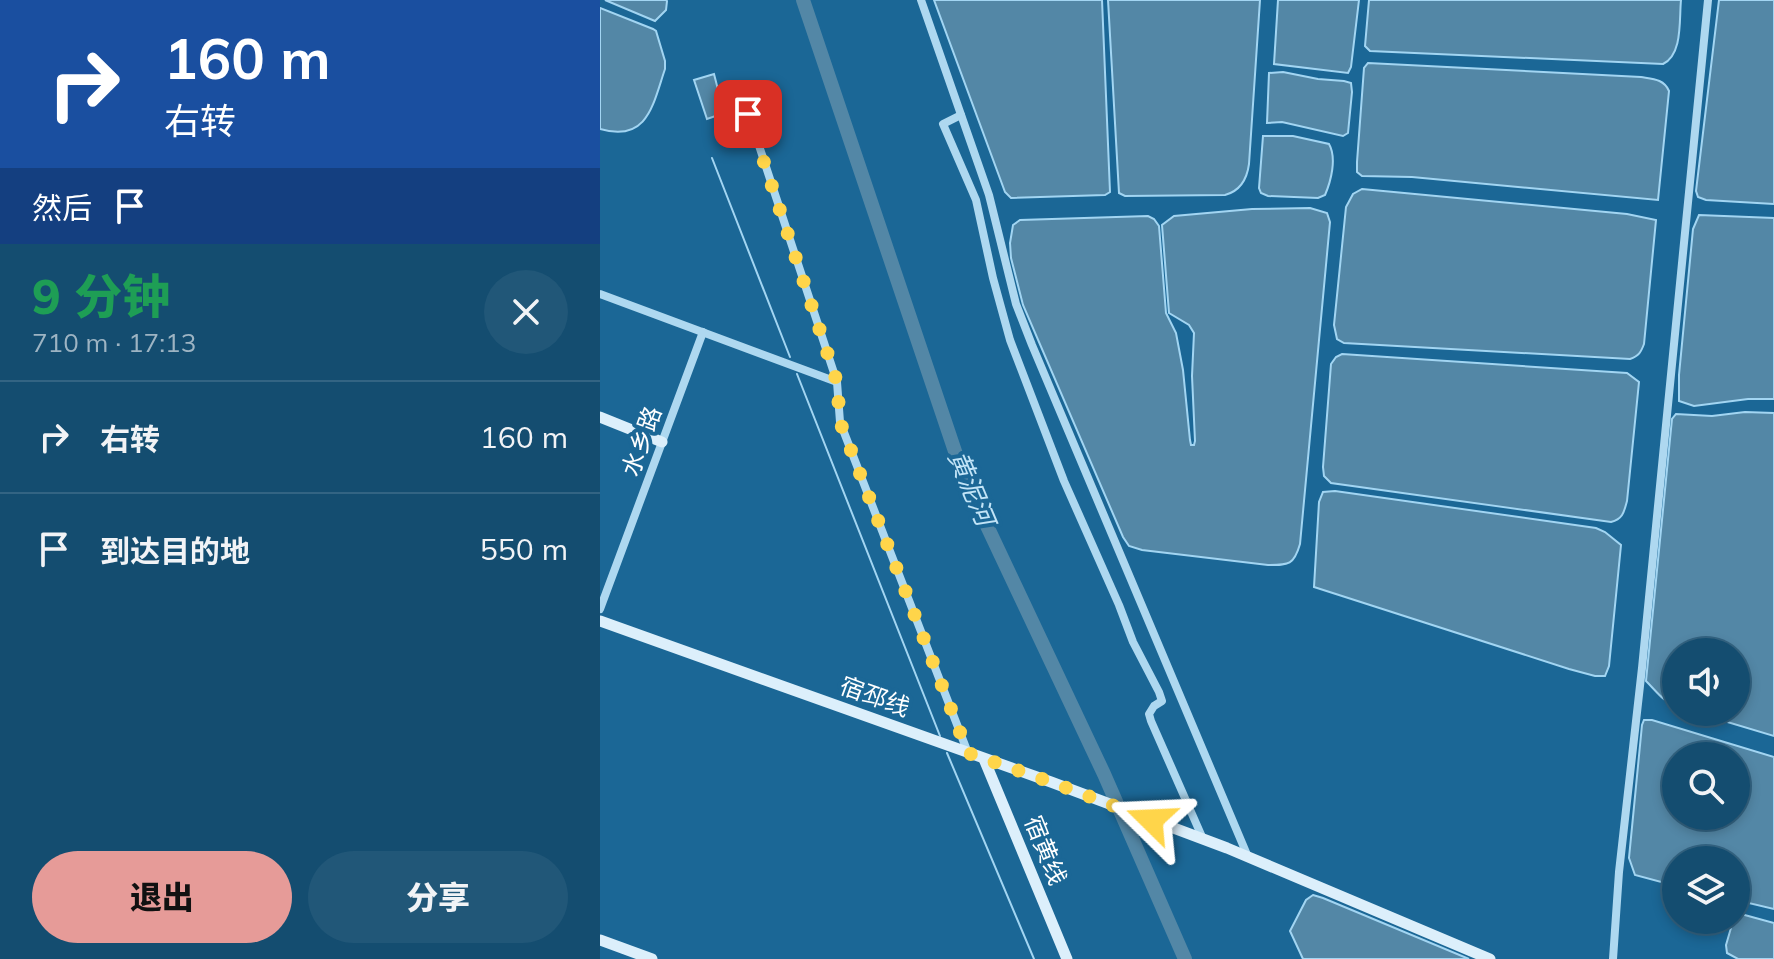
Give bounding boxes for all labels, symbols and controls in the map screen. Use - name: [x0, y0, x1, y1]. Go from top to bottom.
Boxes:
- text: 160 m: [164, 23, 331, 93]
- icon: right: [32, 32, 136, 136]
- pin: [714, 80, 782, 148]
- icon: arrive: [726, 92, 770, 136]
- text: 右转: [164, 98, 236, 143]
- icon: arrive: [108, 184, 152, 228]
- text: 然后: [32, 189, 92, 227]
- text: 9 分钟: [32, 266, 170, 326]
- button: close: [484, 270, 568, 354]
- text: 710 m · 17:13: [32, 326, 196, 359]
- street label: 水乡路: [615, 402, 667, 480]
- icon: right: [32, 415, 76, 459]
- text: 160 m: [480, 418, 568, 456]
- text: 右转: [100, 420, 160, 458]
- water label: 黄泥河: [942, 446, 1004, 535]
- icon: arrive: [32, 527, 76, 571]
- text: 550 m: [480, 530, 568, 568]
- text: 到达目的地: [100, 532, 250, 570]
- map controls: [1662, 638, 1750, 934]
- button: sound: [1662, 638, 1750, 726]
- street label: 宿邳线: [836, 670, 914, 722]
- button: search: [1662, 742, 1750, 830]
- position arrow: [1109, 778, 1193, 862]
- street label: 宿黄线: [1019, 811, 1073, 889]
- button: layers: [1662, 846, 1750, 934]
- button: 退出: [32, 851, 292, 943]
- button: 分享: [308, 851, 568, 943]

